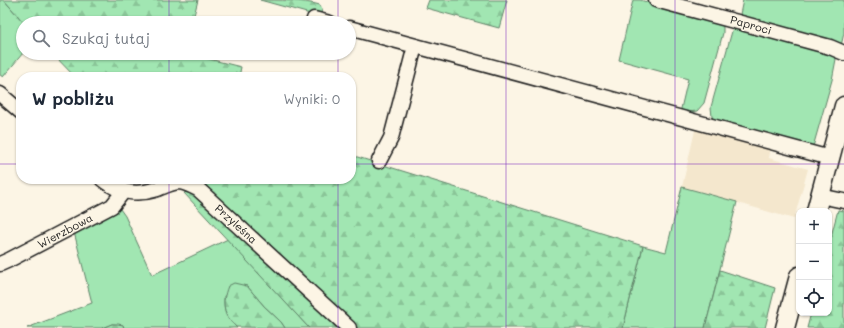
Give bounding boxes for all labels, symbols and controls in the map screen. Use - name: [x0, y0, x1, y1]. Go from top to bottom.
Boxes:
- street label: Paproci: [729, 11, 774, 38]
- search box: [16, 16, 356, 60]
- icon: search: [30, 27, 52, 49]
- text: Szukaj tutaj: [62, 28, 150, 48]
- text: W pobliżu: [32, 87, 114, 109]
- text: Wyniki: 0: [284, 90, 340, 107]
- street label: Przyleśna: [212, 201, 261, 247]
- map controls: [796, 208, 832, 316]
- button: +: [796, 208, 832, 244]
- street label: Wierzbowa: [35, 210, 95, 251]
- button: −: [796, 244, 832, 280]
- button: locate: [796, 280, 832, 316]

